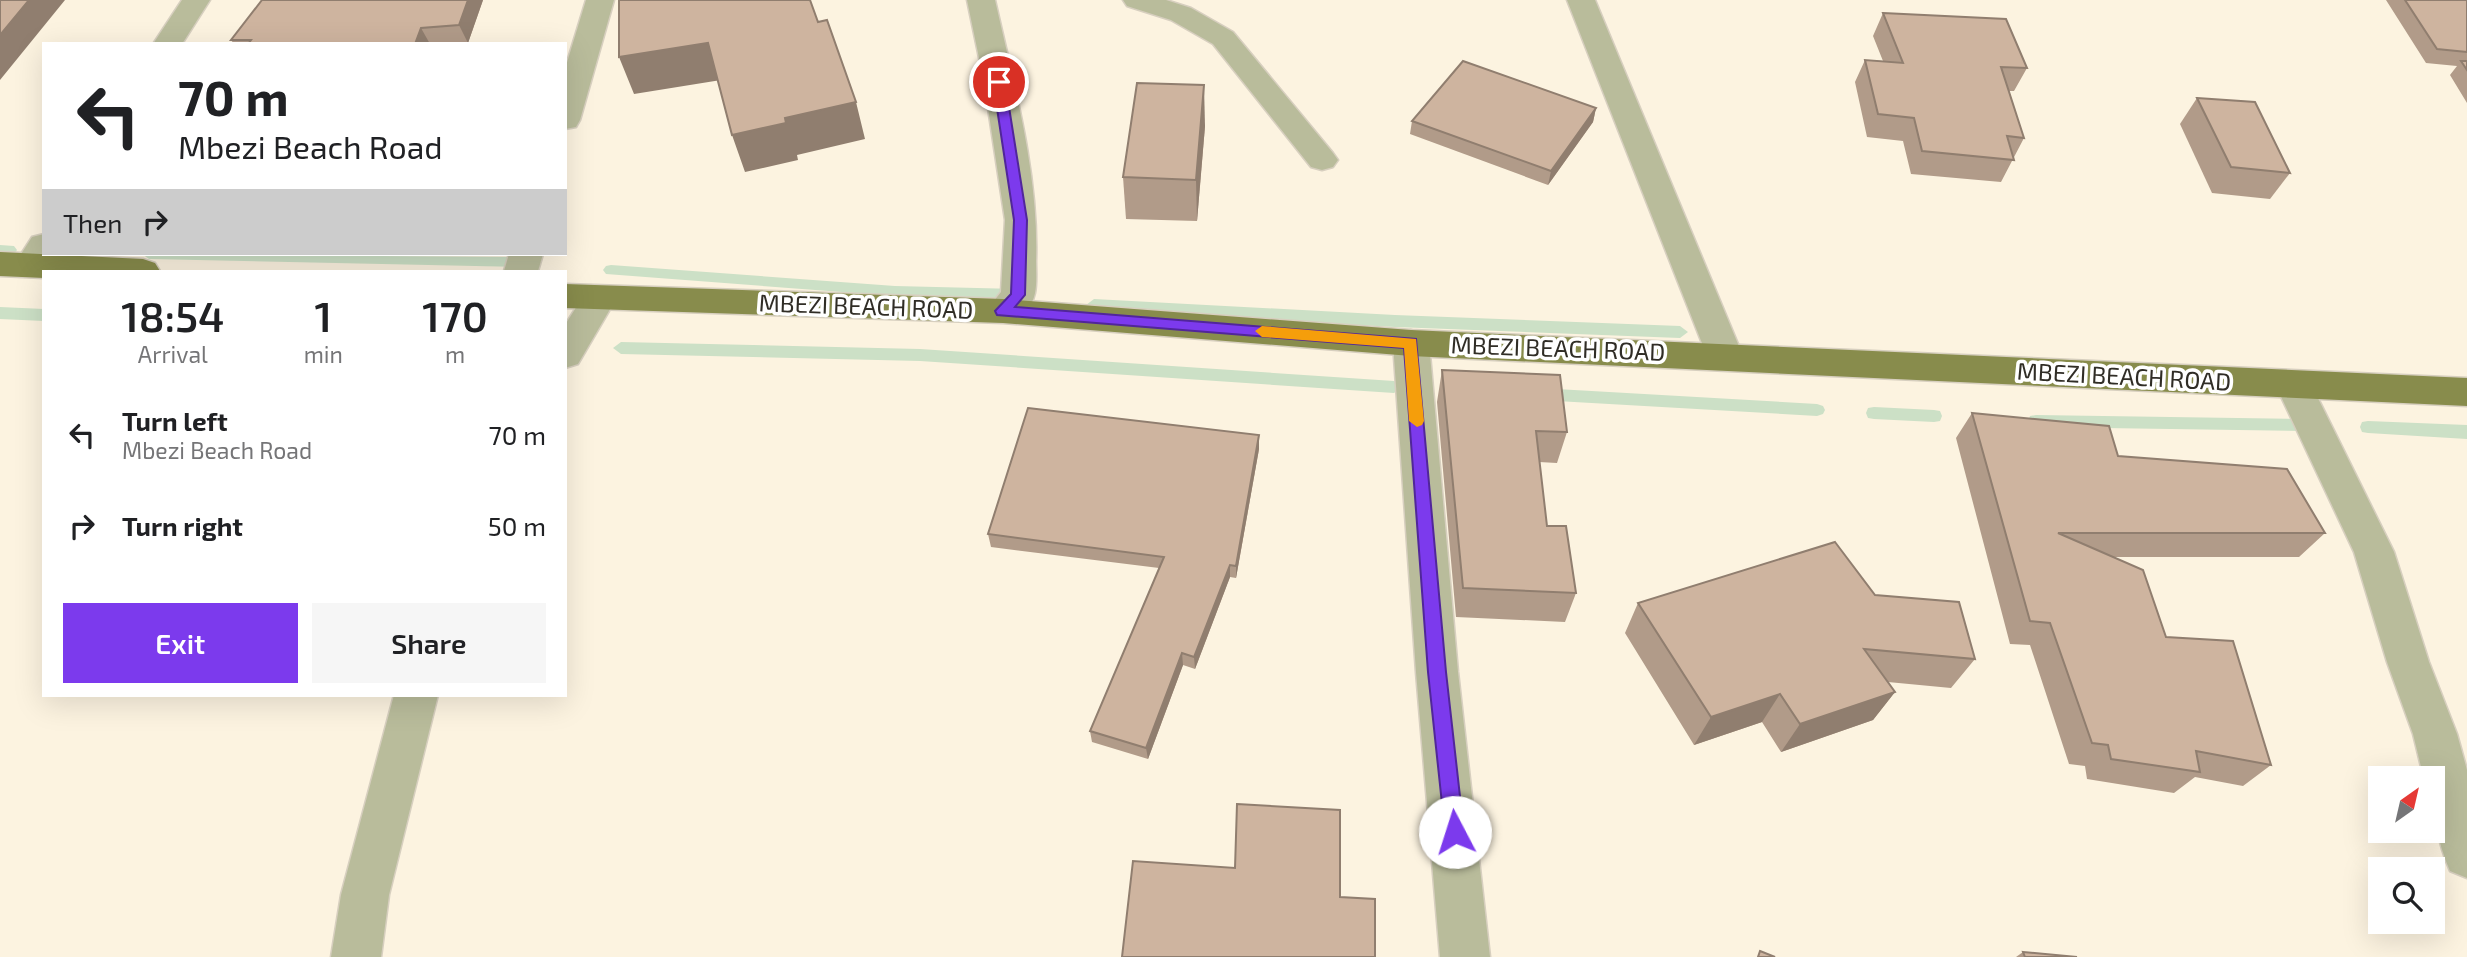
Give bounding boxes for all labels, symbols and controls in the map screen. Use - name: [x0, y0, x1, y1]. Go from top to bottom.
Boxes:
- pin: [969, 52, 1029, 112]
- icon: arrive: [980, 63, 1018, 101]
- text: 70 m: [178, 67, 289, 126]
- icon: left: [63, 70, 154, 161]
- text: Mbezi Beach Road: [178, 127, 443, 165]
- icon: right: [136, 203, 174, 241]
- text: Then: [63, 207, 122, 238]
- street label: MBEZI BEACH ROAD: [758, 287, 974, 324]
- text: 18:54: [121, 290, 224, 340]
- text: 1: [315, 290, 332, 340]
- text: 170: [422, 290, 488, 340]
- street label: MBEZI BEACH ROAD: [1450, 329, 1666, 366]
- text: Arrival: [138, 340, 208, 368]
- text: min: [304, 340, 343, 368]
- text: m: [445, 340, 465, 368]
- street label: MBEZI BEACH ROAD: [2016, 355, 2232, 396]
- text: Turn left: [122, 405, 228, 436]
- icon: left: [63, 416, 101, 454]
- text: 70 m: [488, 419, 546, 450]
- text: Mbezi Beach Road: [122, 436, 312, 464]
- icon: right: [63, 507, 101, 545]
- text: Turn right: [122, 510, 243, 541]
- text: 50 m: [488, 510, 546, 541]
- button: Exit: [63, 603, 298, 683]
- button: Share: [312, 603, 546, 683]
- north arrow: [2368, 766, 2445, 844]
- map controls: [2368, 766, 2445, 934]
- position arrow: [1418, 795, 1492, 869]
- button: search: [2368, 857, 2445, 934]

